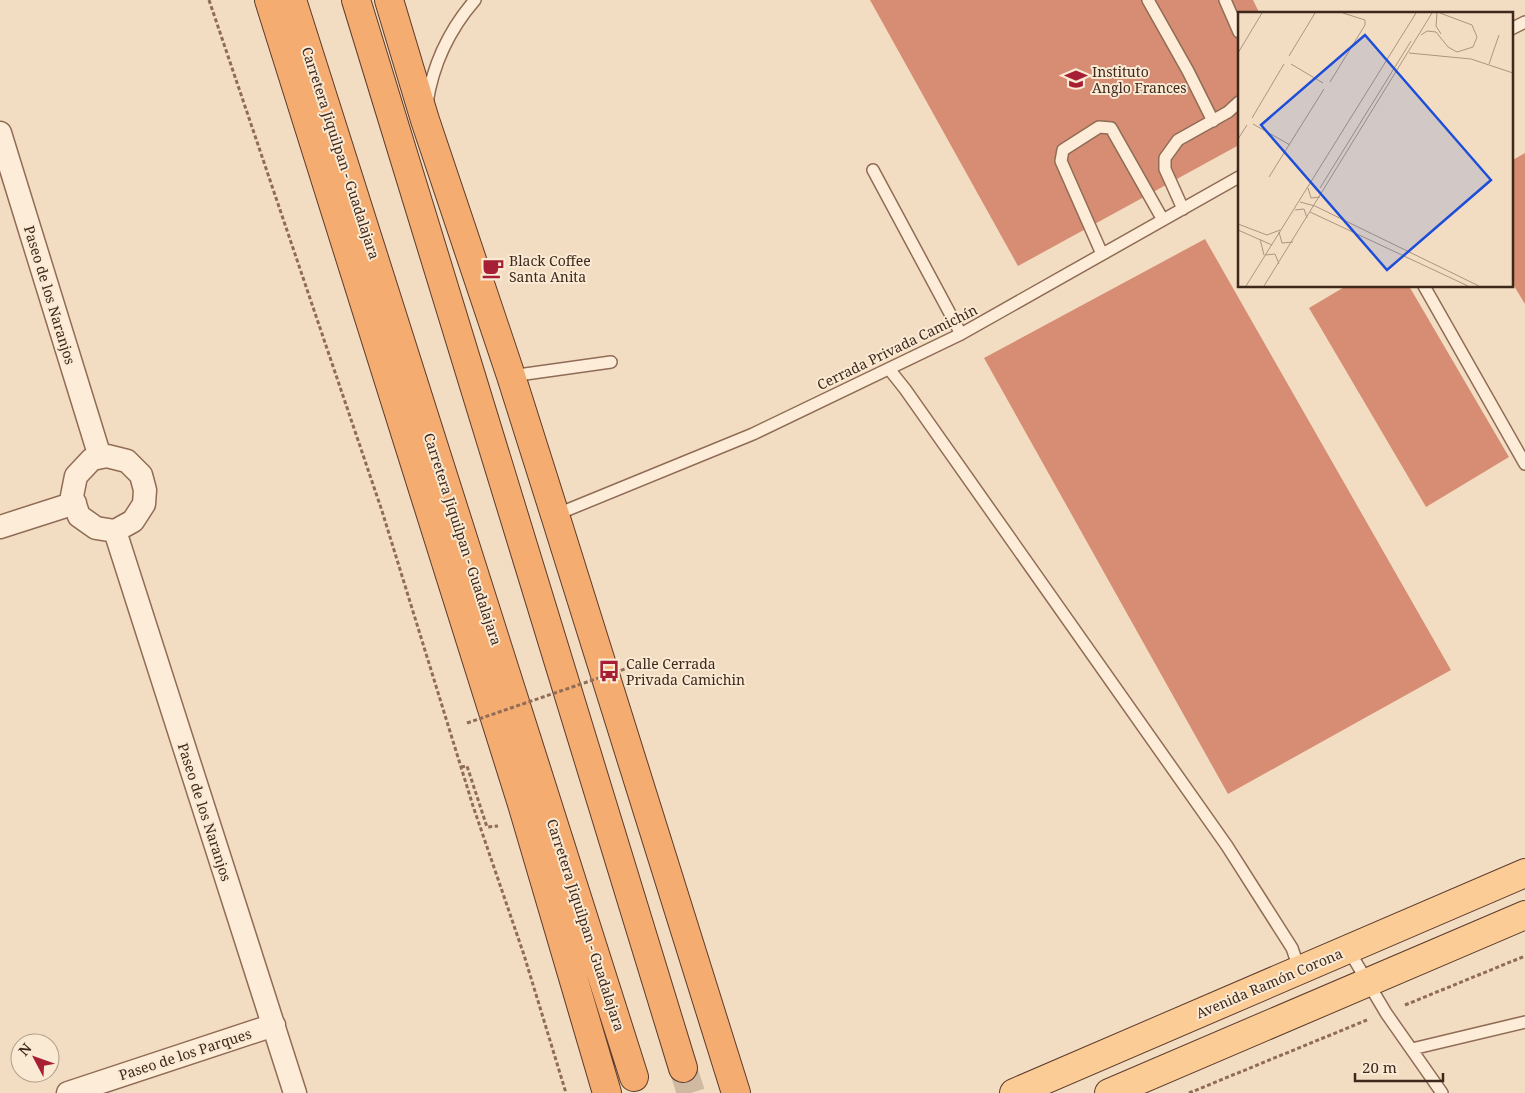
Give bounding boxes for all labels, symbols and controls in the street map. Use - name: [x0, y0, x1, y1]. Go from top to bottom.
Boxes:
- inset map: [1238, 12, 1512, 288]
- street label: Carretera Jiquilpan - Guadalajara: [298, 44, 384, 262]
- place label: Instituto Anglo Frances: [1092, 62, 1187, 97]
- school or university icon: Instituto Anglo Frances: [1063, 66, 1089, 92]
- street label: Paseo de los Naranjos: [20, 223, 80, 367]
- place label: Black Coffee Santa Anita: [509, 251, 591, 286]
- cafe icon: Black Coffee Santa Anita: [480, 255, 506, 281]
- street label: Cerrada Privada Camichín: [814, 300, 980, 394]
- street label: Carretera Jiquilpan - Guadalajara: [420, 430, 506, 648]
- place label: Calle Cerrada Privada Camichin: [626, 654, 745, 689]
- bus stop icon: Calle Cerrada Privada Camichin: [596, 658, 622, 684]
- street label: Paseo de los Naranjos: [174, 740, 236, 884]
- street label: Carretera Jiquilpan - Guadalajara: [543, 816, 629, 1034]
- street label: Avenida Ramón Corona: [1193, 943, 1345, 1023]
- street label: Paseo de los Parques: [116, 1024, 254, 1084]
- north arrow: [10, 1033, 60, 1083]
- text: N: [14, 1039, 36, 1060]
- scale bar: [1355, 1050, 1442, 1082]
- text: 20 m: [1362, 1057, 1397, 1077]

